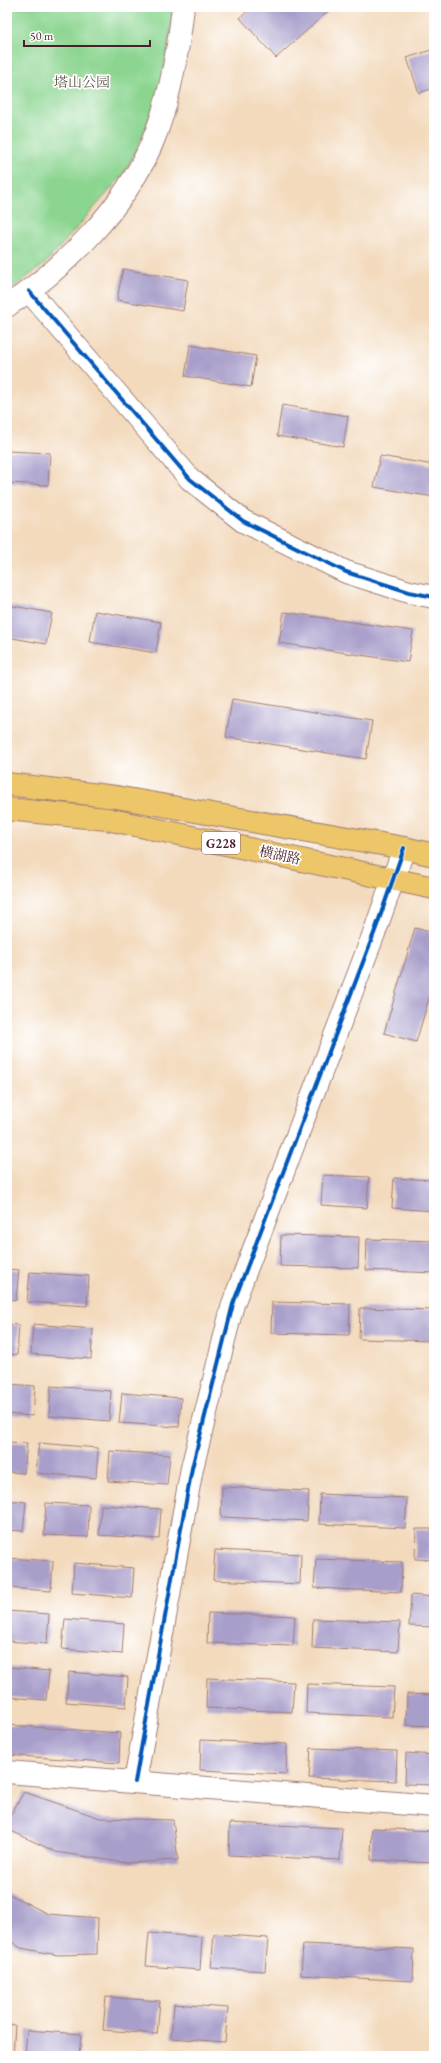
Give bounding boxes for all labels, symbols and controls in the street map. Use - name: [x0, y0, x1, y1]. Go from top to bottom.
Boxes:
- scale bar: [24, 22, 150, 48]
- text: 50 m: [30, 28, 54, 44]
- park label: 塔山公园: [54, 73, 110, 91]
- road number: G228: [202, 832, 240, 854]
- street label: 横湖路: [258, 842, 302, 868]

